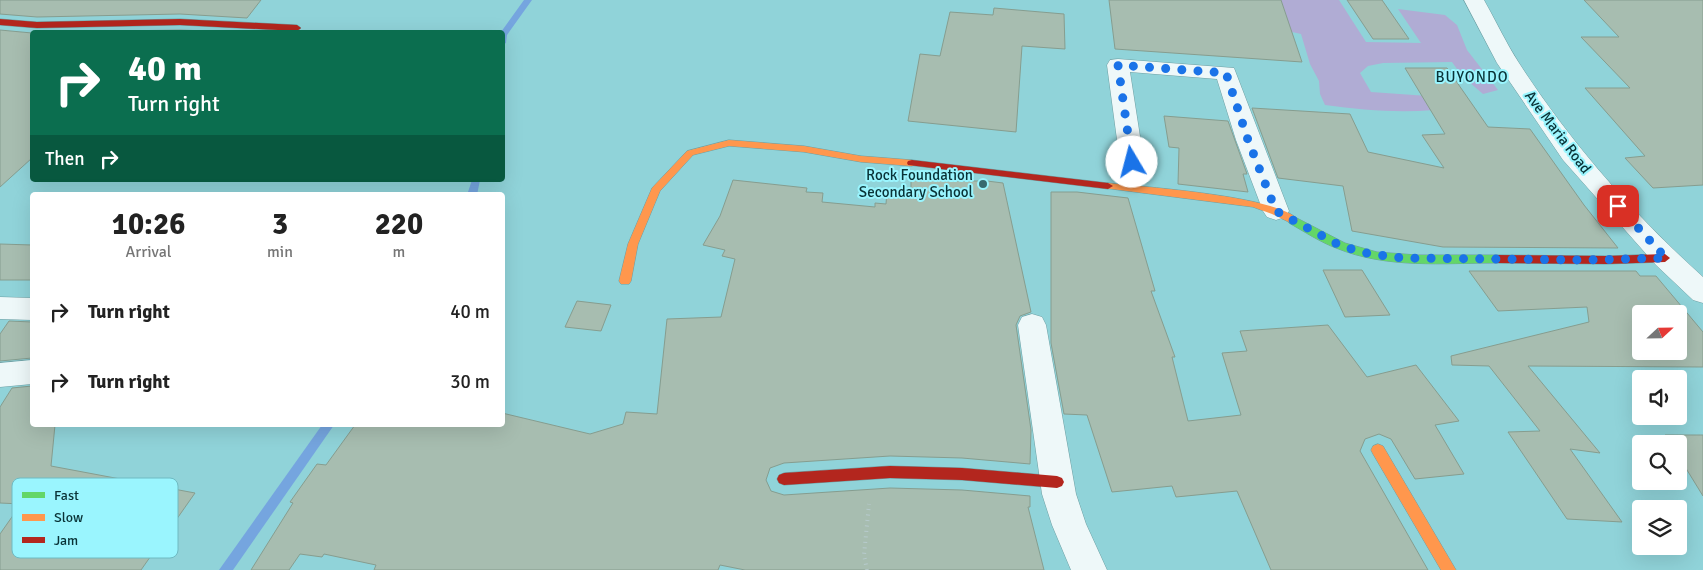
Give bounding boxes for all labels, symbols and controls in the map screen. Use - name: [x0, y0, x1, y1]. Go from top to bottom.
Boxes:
- text: 40 m: [128, 47, 202, 90]
- icon: right: [45, 50, 110, 115]
- district label: BUYONDO: [1435, 68, 1509, 86]
- street label: Ave Maria Road: [1521, 87, 1595, 177]
- text: Turn right: [128, 90, 220, 117]
- position arrow: [1105, 135, 1157, 187]
- icon: right: [95, 145, 123, 173]
- text: Then: [45, 147, 85, 171]
- place label: Rock Foundation Secondary School: [859, 166, 973, 201]
- marker: Rock Foundation Secondary School: [977, 178, 989, 190]
- pin: [1597, 185, 1639, 227]
- icon: arrive: [1604, 192, 1632, 220]
- text: 10:26: [112, 206, 185, 243]
- text: 3: [272, 206, 288, 243]
- text: 220: [375, 206, 423, 243]
- text: Arrival: [125, 242, 172, 262]
- text: min: [267, 242, 293, 262]
- text: m: [393, 242, 405, 262]
- icon: right: [45, 298, 73, 326]
- text: Turn right: [88, 300, 170, 324]
- text: 40 m: [450, 300, 490, 324]
- north arrow: [1632, 305, 1688, 360]
- map controls: [1632, 305, 1687, 555]
- icon: right: [45, 368, 73, 396]
- text: Turn right: [88, 370, 170, 394]
- text: 30 m: [450, 370, 490, 394]
- button: sound: [1632, 370, 1687, 425]
- button: search: [1632, 435, 1687, 490]
- legend: [12, 478, 178, 558]
- text: Fast: [54, 487, 79, 504]
- button: layers: [1632, 500, 1687, 555]
- text: Slow: [54, 509, 83, 526]
- text: Jam: [54, 532, 78, 549]

